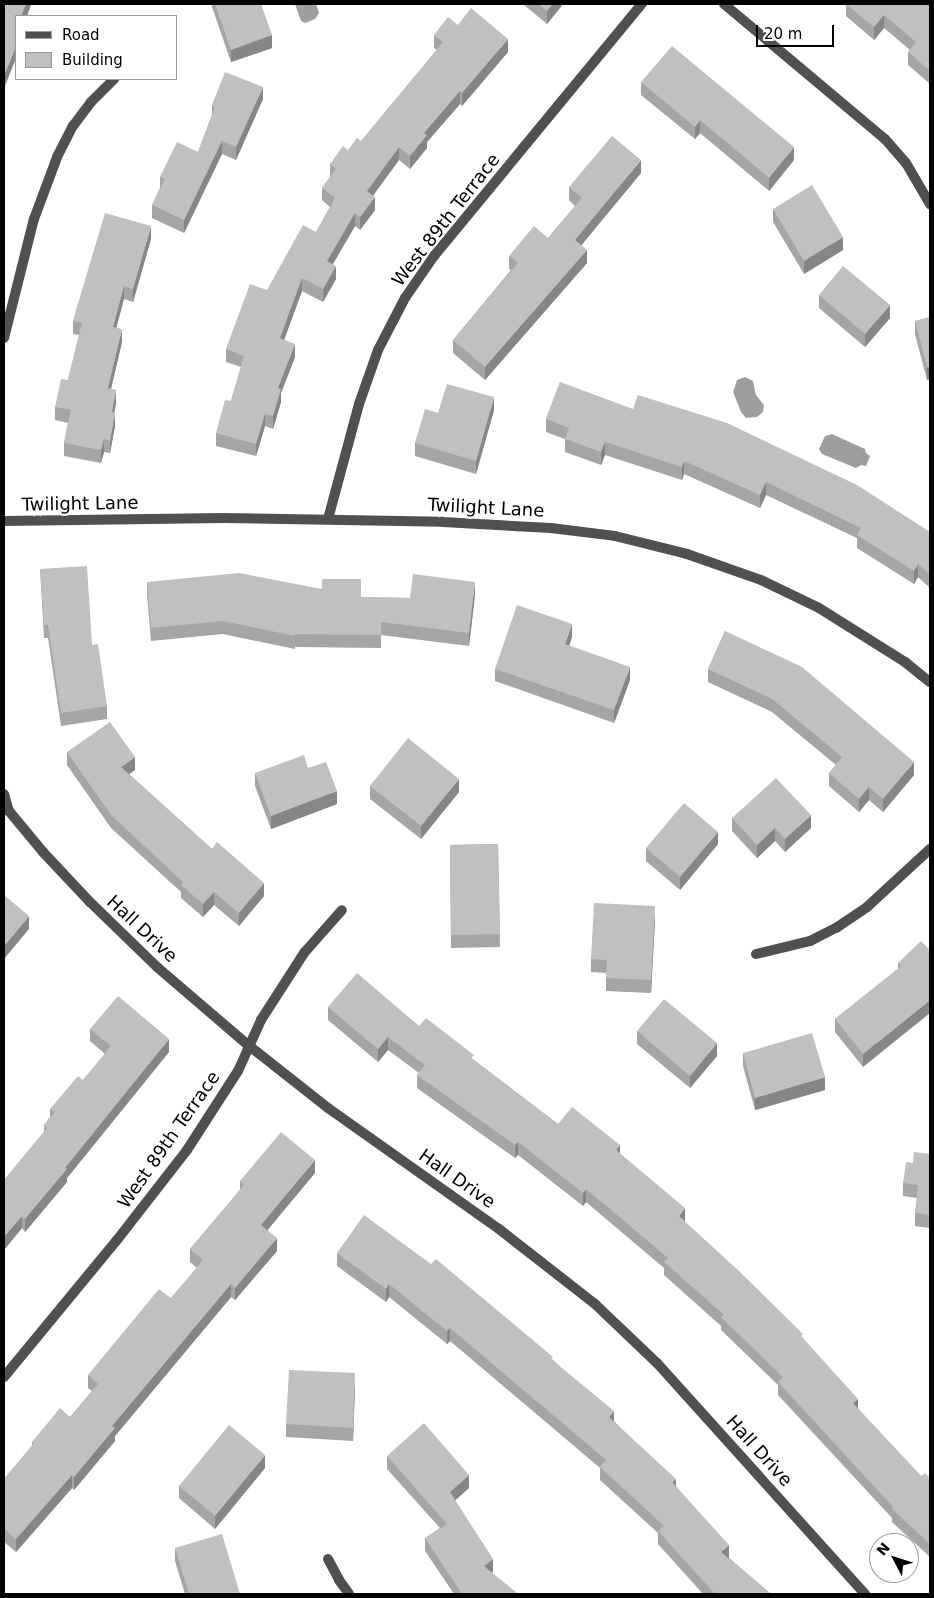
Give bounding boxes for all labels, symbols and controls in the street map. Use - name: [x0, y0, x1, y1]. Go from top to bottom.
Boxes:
- legend: [15, 15, 178, 80]
- scale bar: [759, 15, 836, 47]
- text: 20 m: [764, 25, 802, 43]
- text: Road: [62, 26, 100, 44]
- text: Building: [62, 51, 123, 69]
- street label: West 89th Terrace: [387, 149, 505, 291]
- street label: Twilight Lane: [21, 492, 139, 516]
- street label: Twilight Lane: [427, 494, 545, 522]
- street label: Hall Drive: [102, 891, 182, 967]
- street label: West 89th Terrace: [114, 1067, 224, 1213]
- street label: Hall Drive: [415, 1145, 499, 1213]
- street label: Hall Drive: [721, 1411, 797, 1491]
- north arrow: [869, 1533, 919, 1583]
- text: N: [873, 1539, 893, 1559]

